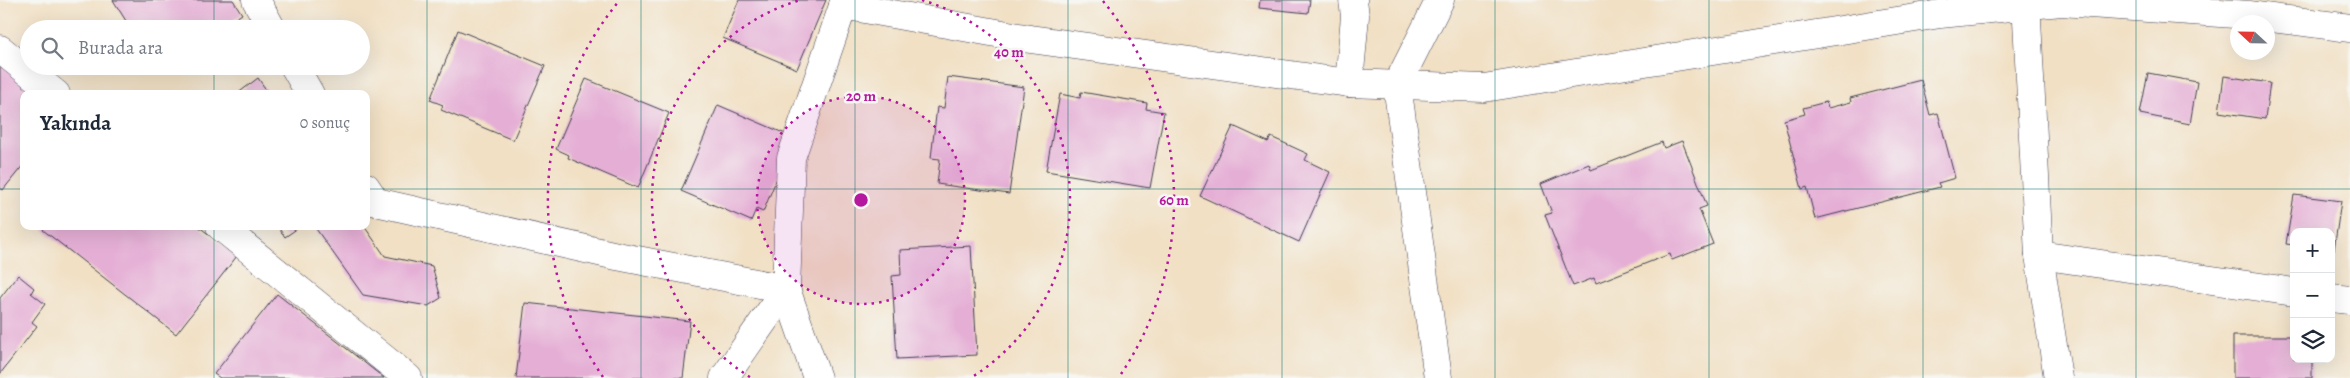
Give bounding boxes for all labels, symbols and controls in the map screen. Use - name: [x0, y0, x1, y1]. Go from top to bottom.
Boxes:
- north arrow: [2230, 15, 2275, 60]
- search box: [20, 20, 370, 75]
- icon: search: [38, 34, 66, 62]
- text: Burada ara: [78, 35, 163, 61]
- text: 40 m: [994, 42, 1024, 62]
- text: 20 m: [846, 86, 876, 106]
- text: Yakında: [40, 109, 111, 137]
- text: 0 sonuç: [300, 112, 350, 134]
- text: 60 m: [1159, 190, 1189, 210]
- centre of rings: [852, 191, 870, 209]
- map controls: [2290, 228, 2335, 363]
- button: +: [2290, 228, 2335, 273]
- button: −: [2290, 273, 2335, 318]
- button: layers: [2290, 318, 2335, 363]

